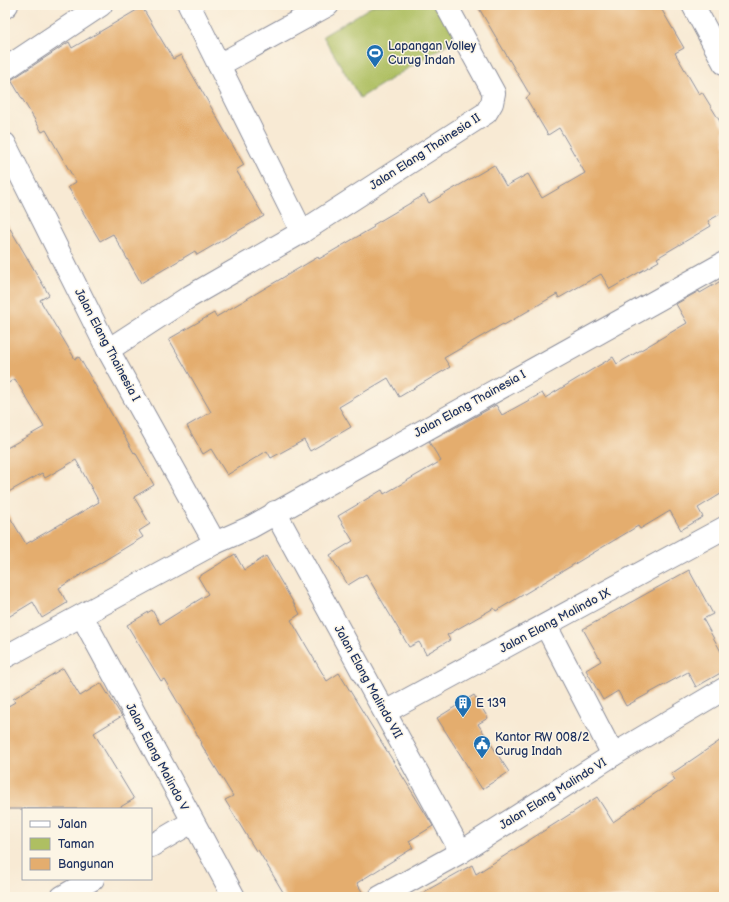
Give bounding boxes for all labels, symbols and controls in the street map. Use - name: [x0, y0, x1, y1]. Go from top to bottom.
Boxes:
- place label: Lapangan Volley Curug Indah: [388, 39, 477, 68]
- sports icon: Lapangan Volley Curug Indah: [365, 43, 385, 68]
- street label: Jalan Elang Thainesia II: [367, 110, 484, 194]
- street label: Jalan Elang Thainesia I: [71, 286, 143, 404]
- street label: Jalan Elang Thainesia I: [411, 367, 529, 441]
- street label: Jalan Elang Malindo IX: [497, 585, 613, 657]
- street label: Jalan Elang Malindo VII: [331, 623, 406, 742]
- building icon: E 139: [453, 693, 473, 718]
- place label: E 139: [476, 696, 506, 711]
- street label: Jalan Elang Malindo V: [122, 701, 192, 814]
- place label: Kantor RW 008/2 Curug Indah: [495, 730, 589, 759]
- public building icon: Kantor RW 008/2 Curug Indah: [472, 734, 492, 759]
- street label: Jalan Elang Malindo VI: [497, 755, 610, 833]
- legend: [22, 808, 152, 880]
- text: Jalan: [58, 817, 87, 832]
- text: Taman: [58, 837, 94, 852]
- text: Bangunan: [58, 857, 114, 872]

